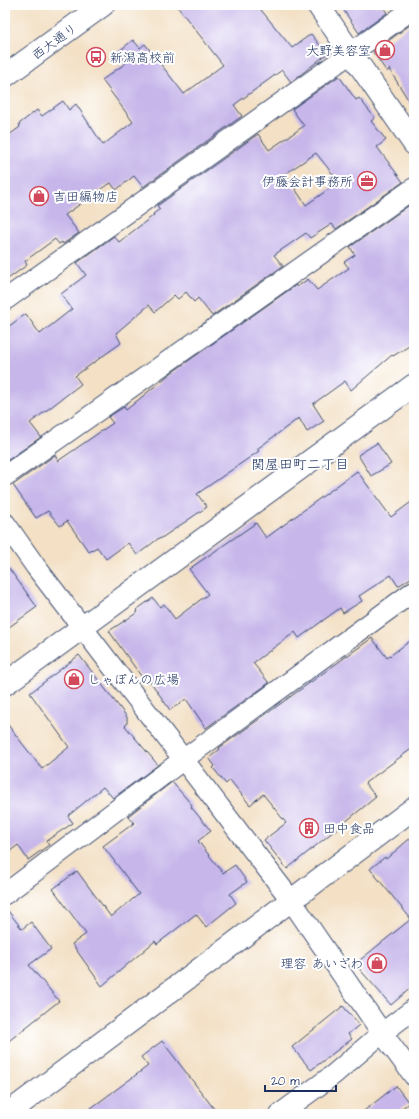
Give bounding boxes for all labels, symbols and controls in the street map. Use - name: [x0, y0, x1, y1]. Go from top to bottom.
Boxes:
- street label: 西大通り: [28, 19, 81, 64]
- shop icon: 大野美容室: [374, 39, 396, 61]
- place label: 大野美容室: [306, 42, 371, 60]
- bus stop icon: 新潟高校前: [85, 46, 107, 68]
- place label: 新潟高校前: [110, 49, 175, 67]
- office icon: 伊藤会計事務所: [356, 170, 378, 192]
- place label: 伊藤会計事務所: [262, 173, 353, 191]
- shop icon: 吉田編物店: [28, 185, 50, 207]
- place label: 吉田編物店: [53, 188, 118, 206]
- district label: 関屋田町二丁目: [251, 455, 349, 475]
- shop icon: しゃぼんの広場: [63, 668, 85, 690]
- place label: しゃぼんの広場: [88, 671, 179, 689]
- building icon: 田中食品: [298, 817, 320, 839]
- place label: 田中食品: [323, 820, 375, 838]
- shop icon: 理容 あいざわ: [366, 952, 388, 974]
- place label: 理容 あいざわ: [280, 955, 363, 973]
- scale bar: [265, 1067, 336, 1093]
- text: 20 m: [271, 1073, 300, 1090]

